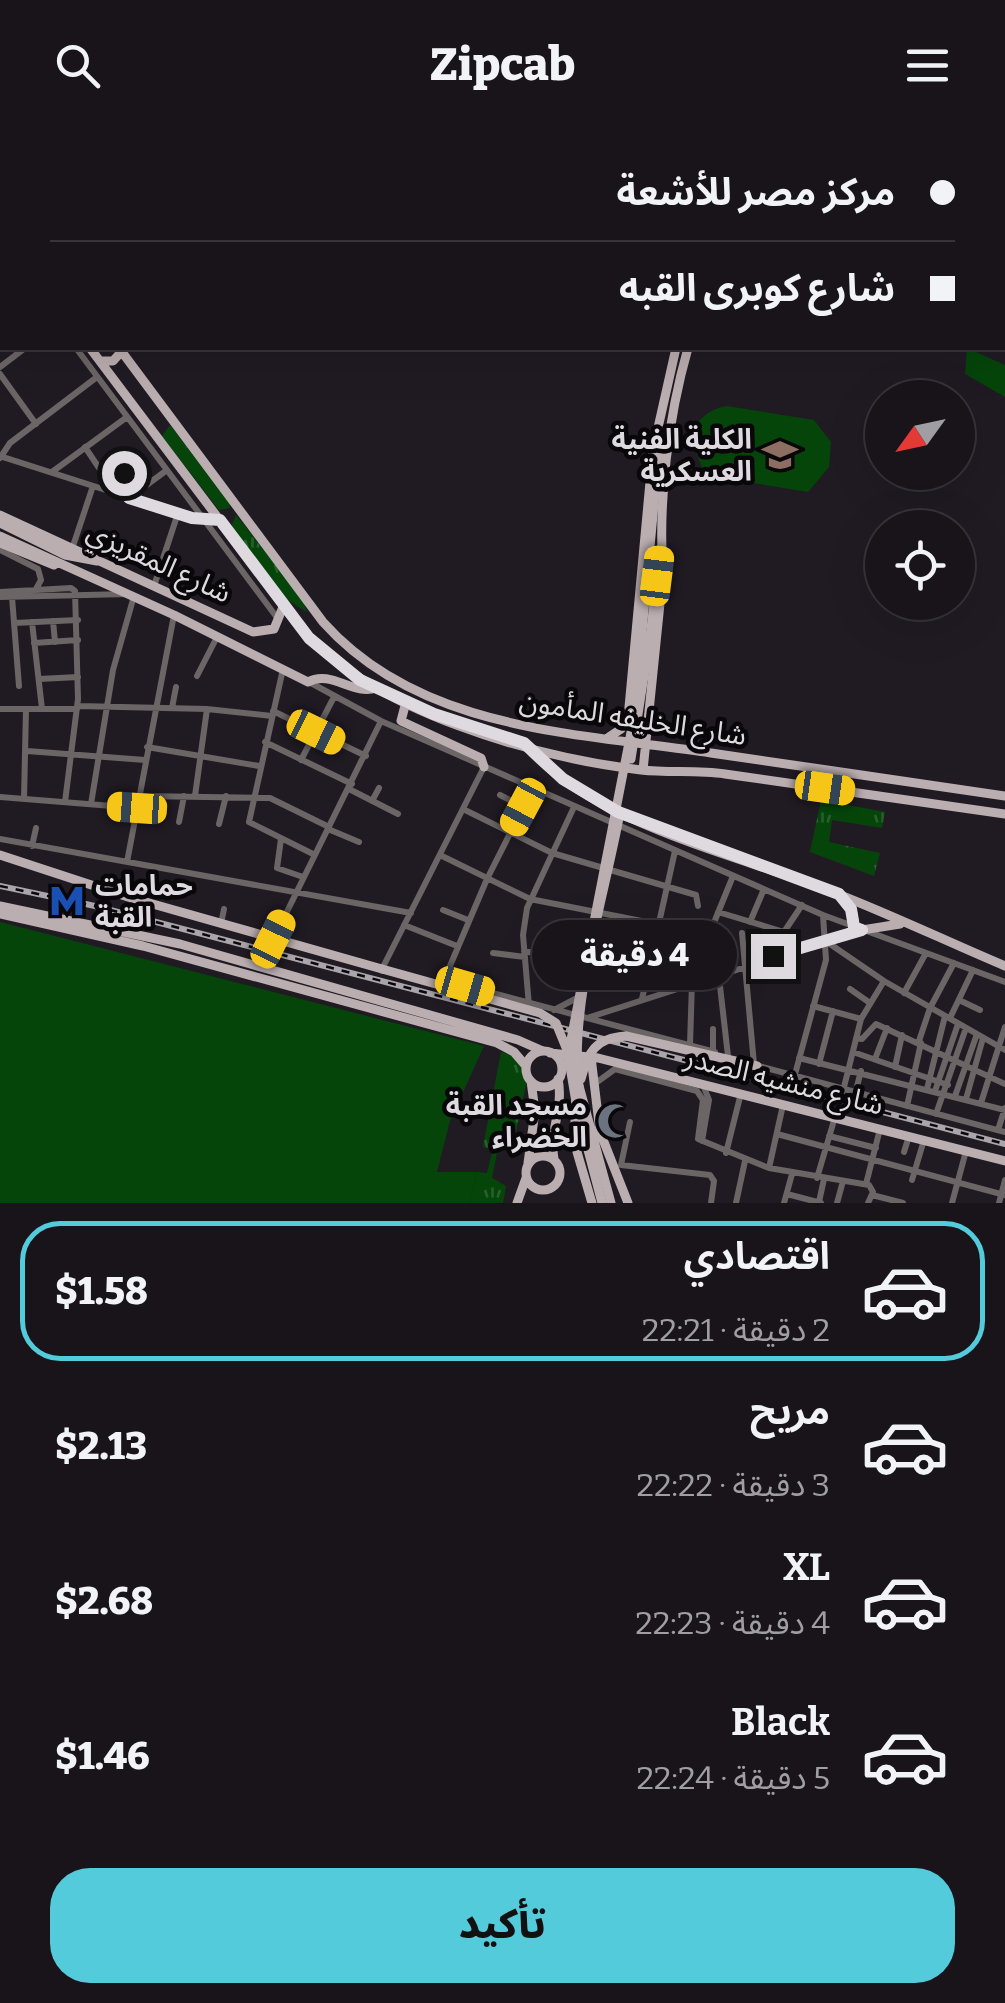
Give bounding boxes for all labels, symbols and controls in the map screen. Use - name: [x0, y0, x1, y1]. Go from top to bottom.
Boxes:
- icon: search: [50, 38, 105, 93]
- text: Zipcab: [430, 38, 575, 92]
- icon: menu: [900, 38, 955, 93]
- text: مركز مصر للأشعة: [617, 169, 895, 215]
- text: شارع كوبرى القبه: [619, 265, 895, 311]
- north arrow: [865, 380, 975, 490]
- map controls: [865, 380, 975, 620]
- place label: الكلية الفنية العسكرية: [612, 423, 752, 488]
- school or university icon: الكلية الفنية العسكرية: [761, 436, 799, 474]
- route start: [102, 451, 147, 496]
- button: locate: [865, 510, 975, 620]
- street label: شارع المقريزي: [80, 514, 236, 614]
- car: [638, 544, 676, 608]
- street label: شارع الخليفه المأمون: [517, 682, 749, 756]
- car: [282, 705, 350, 759]
- car: [793, 769, 857, 807]
- car: [496, 773, 550, 841]
- car: [106, 791, 168, 825]
- place label: حمامات القبة: [95, 869, 193, 934]
- metro station icon: حمامات القبة: [48, 882, 86, 920]
- car: [246, 905, 300, 973]
- callout: 4 دقيقة: [533, 921, 738, 991]
- route end: [751, 934, 796, 979]
- text: 4 دقيقة: [580, 936, 689, 974]
- car: [432, 963, 498, 1009]
- street label: شارع منشيه الصدر: [679, 1040, 887, 1126]
- place label: مسجد القبة الخضراء: [446, 1089, 587, 1154]
- mosque icon: مسجد القبة الخضراء: [596, 1102, 634, 1140]
- text: اقتصادي: [684, 1233, 830, 1279]
- icon: car: [860, 1246, 950, 1336]
- text: $1.58: [55, 1268, 148, 1314]
- text: 2 دقيقة · 22:21: [642, 1311, 830, 1349]
- text: مريح: [750, 1388, 830, 1434]
- icon: car: [860, 1401, 950, 1491]
- text: $2.13: [55, 1423, 147, 1469]
- text: 3 دقيقة · 22:22: [637, 1466, 830, 1504]
- text: XL: [783, 1544, 830, 1590]
- icon: car: [860, 1556, 950, 1646]
- text: $2.68: [55, 1578, 153, 1624]
- text: 4 دقيقة · 22:23: [635, 1604, 830, 1642]
- text: Black: [731, 1699, 830, 1745]
- icon: car: [860, 1711, 950, 1801]
- text: $1.46: [55, 1733, 150, 1779]
- text: 5 دقيقة · 22:24: [636, 1759, 830, 1797]
- button: تأكيد: [50, 1868, 955, 1983]

